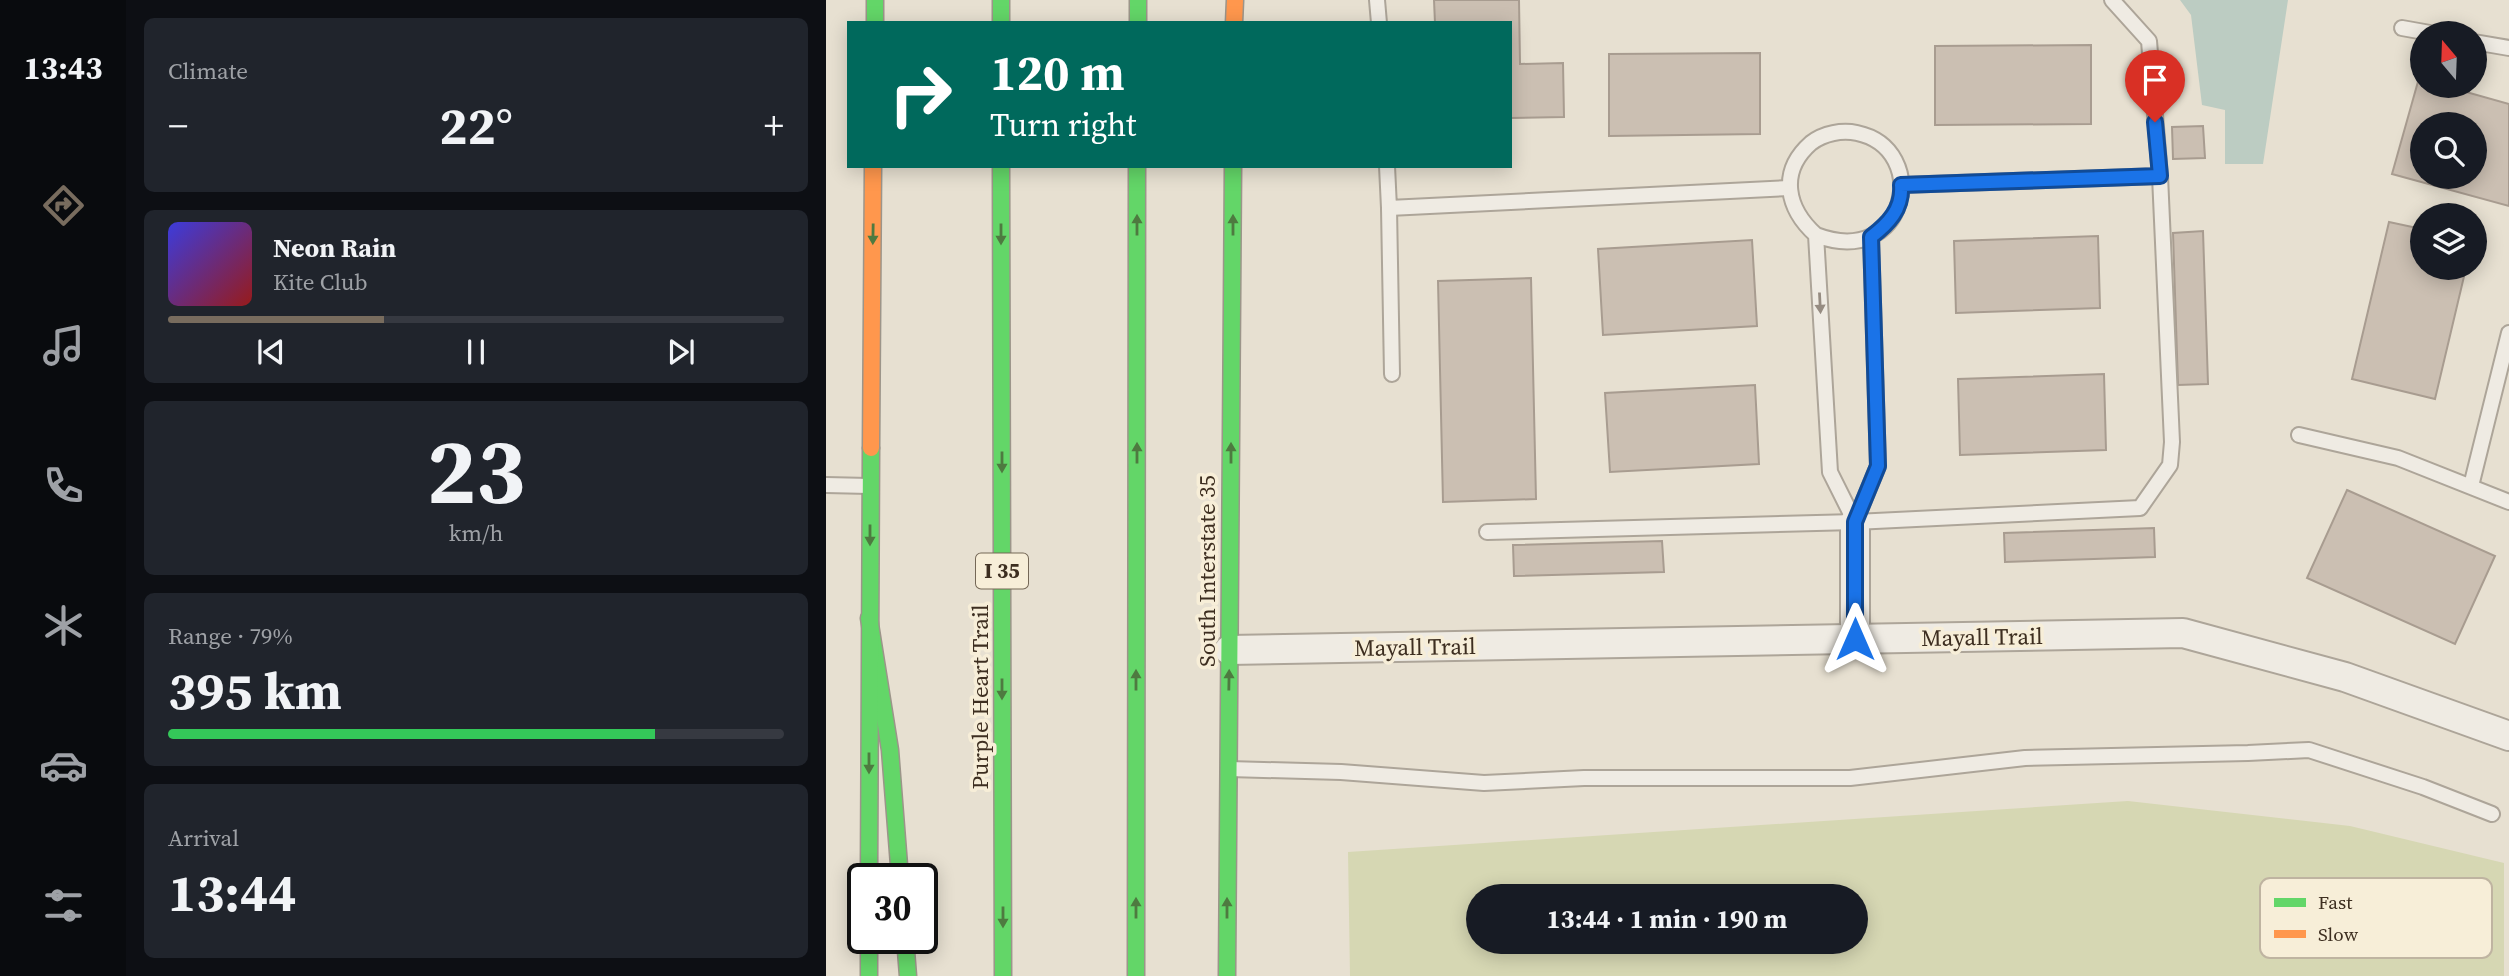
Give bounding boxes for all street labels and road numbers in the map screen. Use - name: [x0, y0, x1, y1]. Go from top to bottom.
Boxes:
- street label: South Interstate 35: [1191, 475, 1223, 667]
- road number: I 35: [976, 554, 1028, 588]
- street label: Purple Heart Trail: [964, 604, 996, 790]
- street label: Mayall Trail: [1921, 620, 2043, 654]
- street label: Mayall Trail: [1354, 630, 1476, 664]

